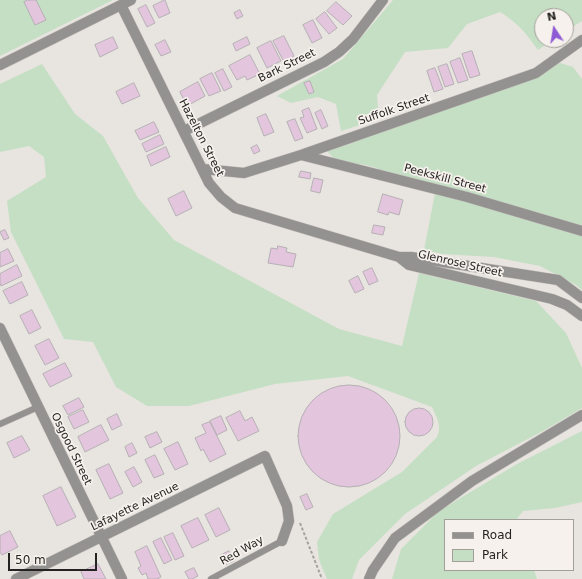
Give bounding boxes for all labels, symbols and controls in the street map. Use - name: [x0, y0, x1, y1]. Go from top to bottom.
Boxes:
- north arrow: [534, 8, 574, 48]
- text: N: [546, 9, 557, 24]
- street label: Bark Street: [256, 46, 318, 86]
- street label: Suffolk Street: [357, 92, 431, 128]
- street label: Hazelton Street: [176, 97, 226, 179]
- street label: Peekskill Street: [403, 162, 487, 196]
- street label: Glenrose Street: [417, 248, 503, 280]
- street label: Osgood Street: [48, 411, 94, 487]
- street label: Lafayette Avenue: [89, 480, 181, 534]
- legend: [444, 519, 574, 571]
- text: Road: [482, 528, 512, 542]
- street label: Red Way: [218, 534, 266, 568]
- scale bar: [10, 545, 99, 571]
- text: Park: [482, 548, 508, 562]
- text: 50 m: [15, 553, 46, 567]

